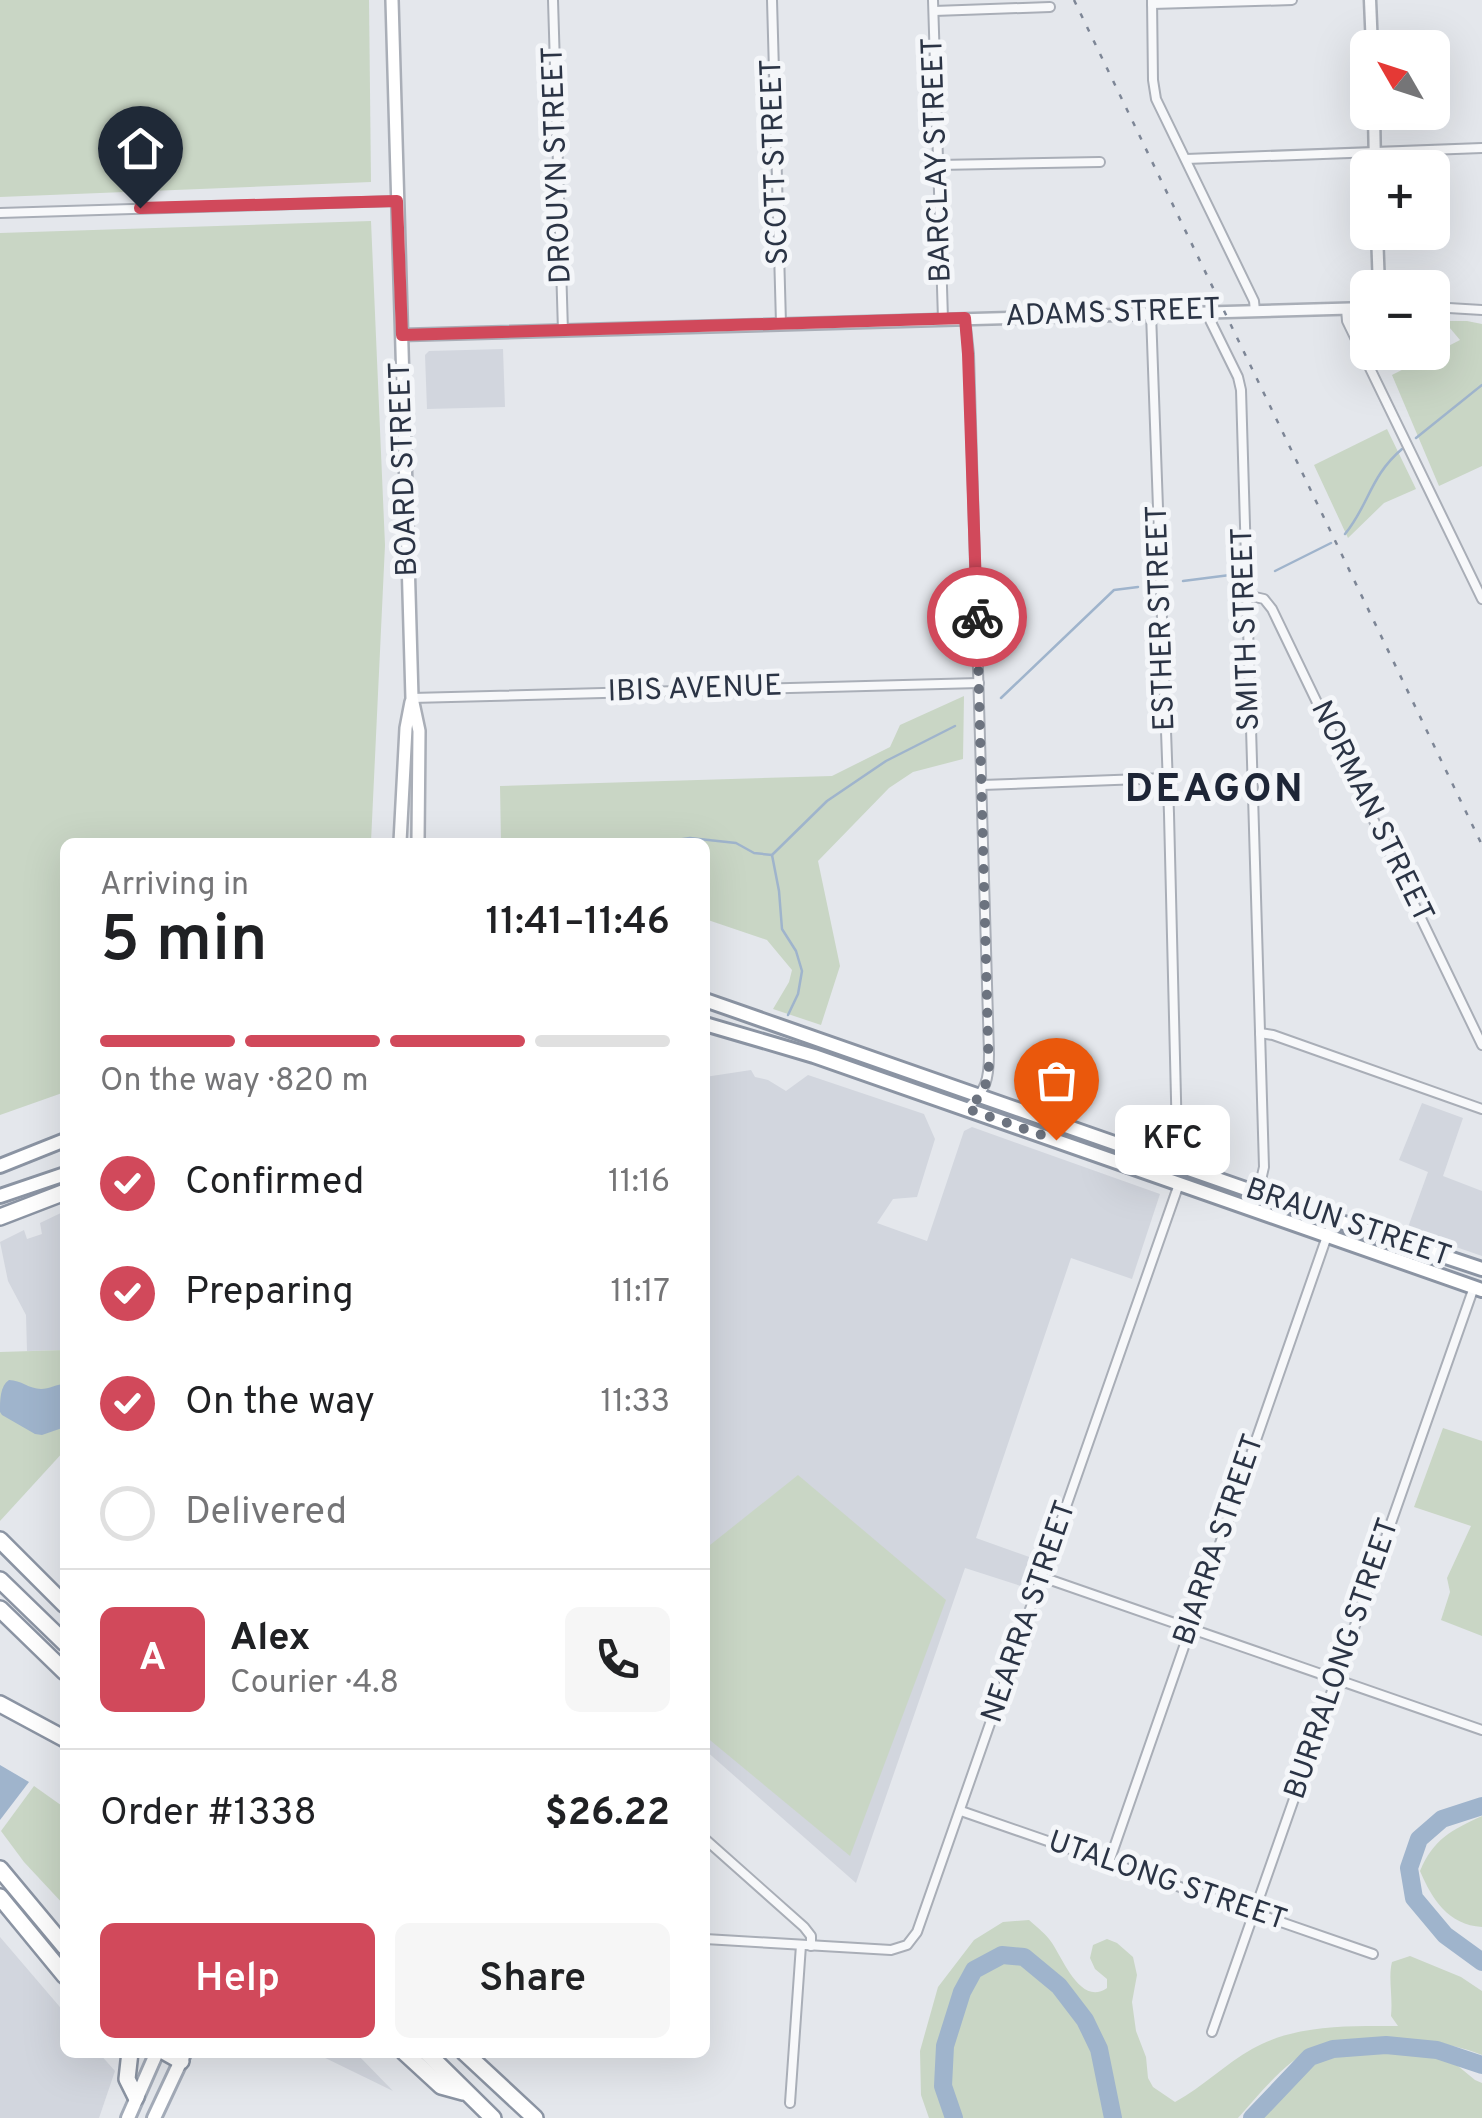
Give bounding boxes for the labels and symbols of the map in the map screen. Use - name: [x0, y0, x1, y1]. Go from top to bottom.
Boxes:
- north arrow: [1350, 30, 1450, 130]
- street label: BARCLAY STREET: [915, 37, 961, 283]
- street label: DROUYN STREET: [535, 46, 581, 284]
- street label: SCOTT STREET: [754, 58, 798, 266]
- pin: [98, 106, 183, 209]
- street label: ADAMS STREET: [1005, 292, 1221, 336]
- street label: BOARD STREET: [383, 361, 427, 577]
- street label: ESTHER STREET: [1140, 504, 1184, 732]
- street label: SMITH STREET: [1225, 527, 1269, 731]
- courier: [927, 567, 1027, 667]
- street label: IBIS AVENUE: [607, 668, 783, 712]
- street label: NORMAN STREET: [1301, 695, 1441, 929]
- district label: DEAGON: [1125, 766, 1305, 816]
- pin: [1014, 1038, 1099, 1141]
- callout: KFC: [1116, 1105, 1231, 1175]
- street label: BRAUN STREET: [1240, 1172, 1456, 1276]
- street label: BIARRA STREET: [1167, 1430, 1273, 1650]
- street label: NEARRA STREET: [975, 1496, 1085, 1728]
- street label: BURRALONG STREET: [1278, 1514, 1408, 1804]
- street label: UTALONG STREET: [1043, 1824, 1291, 1940]

